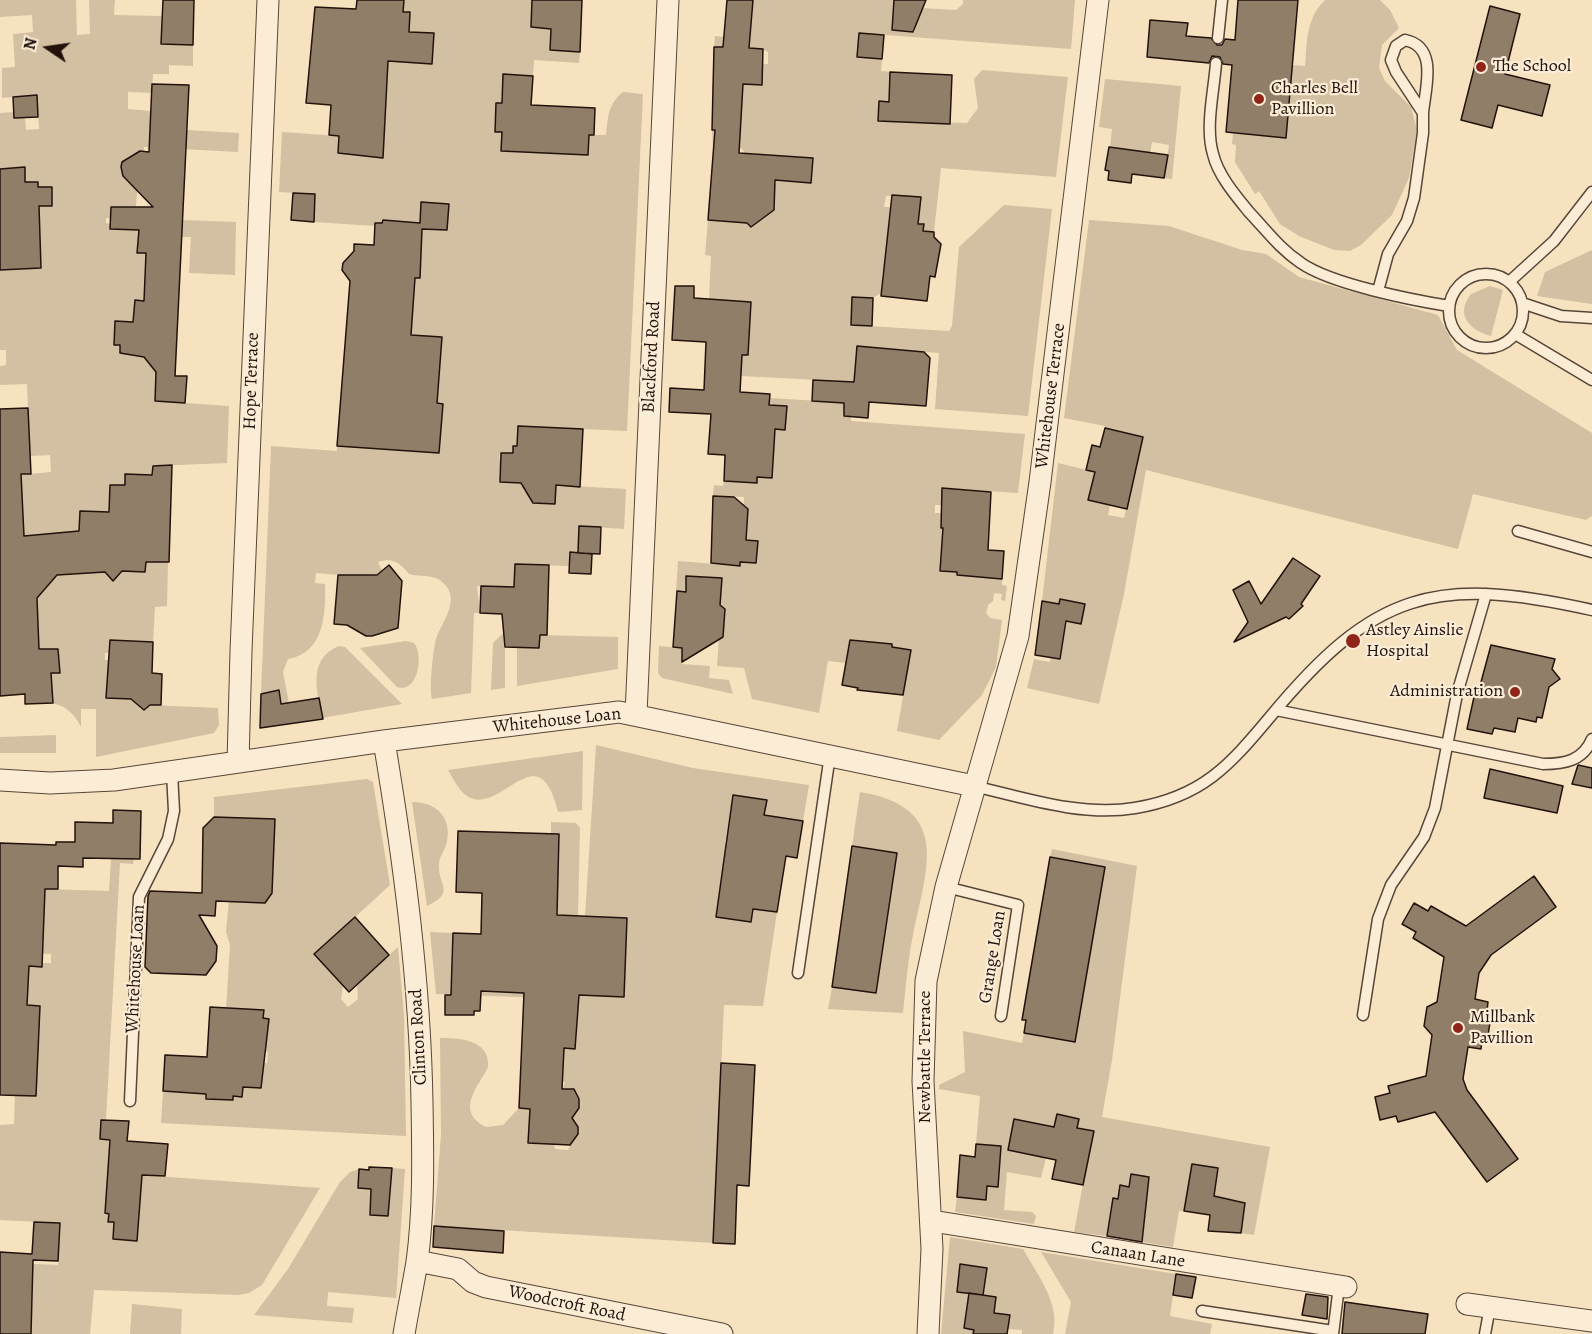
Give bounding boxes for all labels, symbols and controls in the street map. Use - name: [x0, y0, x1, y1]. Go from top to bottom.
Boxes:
- north arrow: [18, 18, 78, 78]
- text: N: [18, 36, 42, 52]
- place label: The School: [1493, 56, 1571, 78]
- marker: The School: [1474, 60, 1488, 74]
- place label: Charles Bell Pavillion: [1271, 78, 1358, 121]
- marker: Charles Bell Pavillion: [1252, 92, 1266, 106]
- street label: Blackford Road: [638, 300, 666, 414]
- street label: Whitehouse Terrace: [1031, 322, 1071, 470]
- street label: Hope Terrace: [240, 332, 264, 430]
- place label: Astley Ainslie Hospital: [1366, 620, 1464, 662]
- marker: Astley Ainslie Hospital: [1344, 632, 1362, 650]
- place label: Administration: [1390, 681, 1503, 703]
- marker: Administration: [1508, 685, 1522, 699]
- street label: Whitehouse Loan: [492, 704, 622, 738]
- street label: Whitehouse Loan: [122, 904, 150, 1034]
- street label: Grange Loan: [975, 909, 1011, 1005]
- street label: Clinton Road: [406, 988, 432, 1086]
- street label: Newbattle Terrace: [915, 990, 937, 1124]
- place label: Millbank Pavillion: [1470, 1007, 1535, 1050]
- marker: Millbank Pavillion: [1451, 1021, 1465, 1035]
- street label: Canaan Lane: [1089, 1237, 1187, 1273]
- street label: Woodcroft Road: [507, 1281, 627, 1327]

